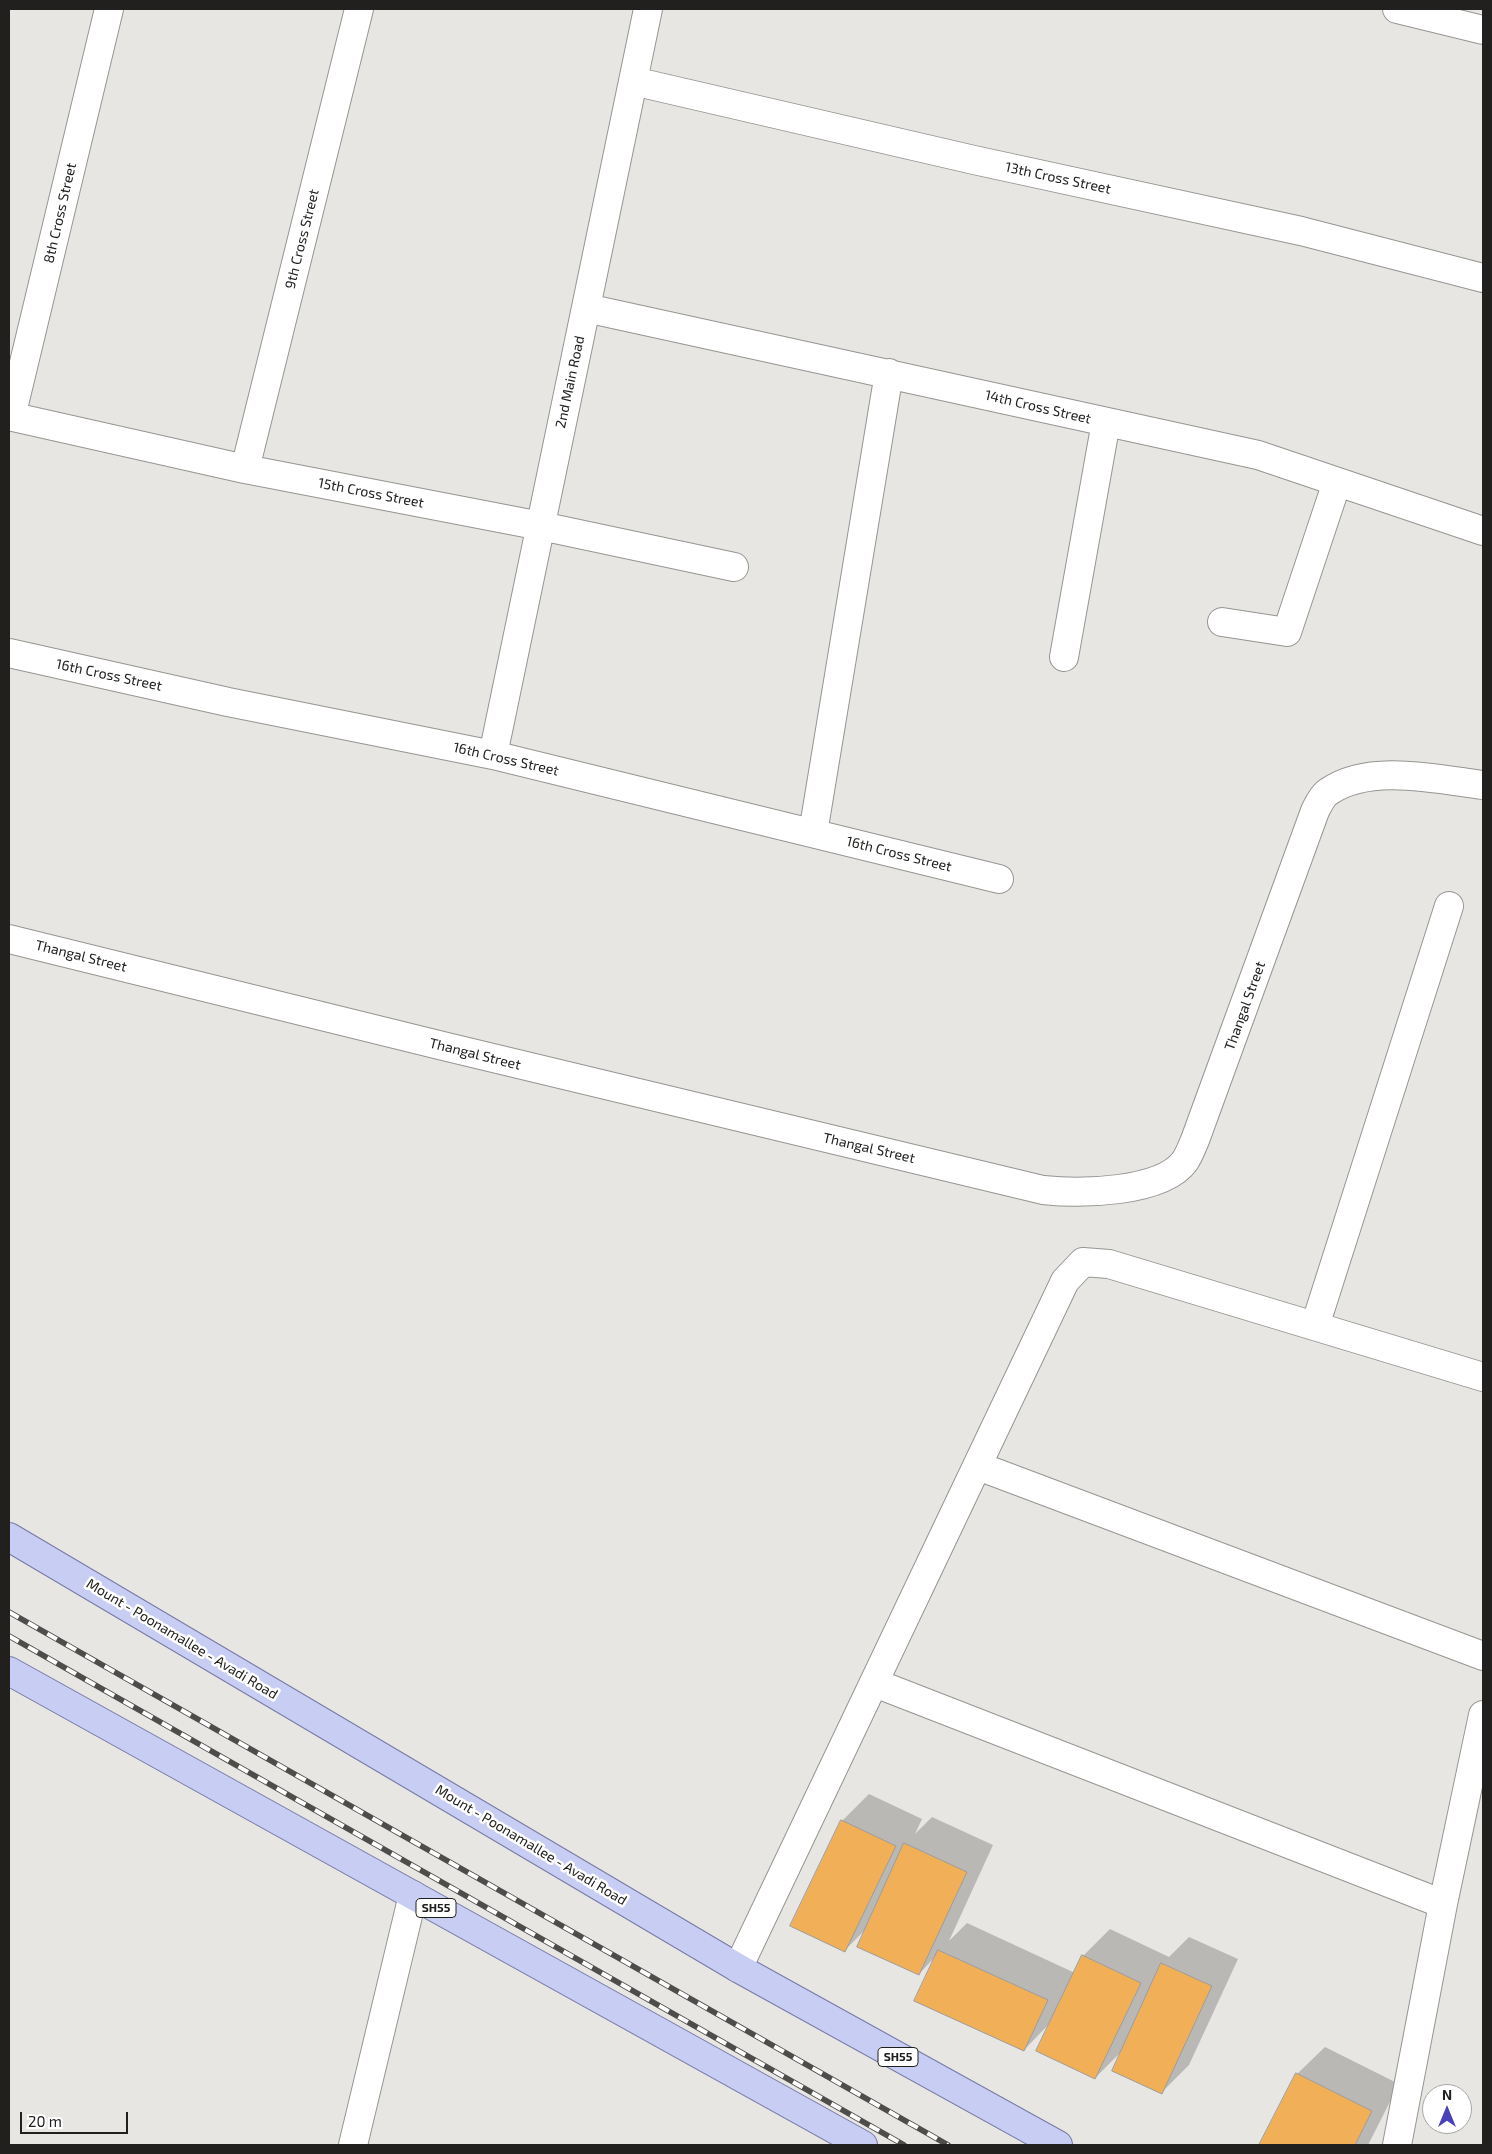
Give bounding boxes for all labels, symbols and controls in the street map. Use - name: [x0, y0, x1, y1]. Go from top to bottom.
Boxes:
- street label: 13th Cross Street: [1004, 159, 1112, 197]
- street label: 8th Cross Street: [40, 161, 80, 265]
- street label: 9th Cross Street: [281, 187, 323, 291]
- street label: 2nd Main Road: [552, 334, 588, 430]
- street label: 14th Cross Street: [983, 387, 1093, 427]
- street label: 15th Cross Street: [317, 475, 425, 511]
- street label: 16th Cross Street: [55, 656, 163, 694]
- street label: 16th Cross Street: [452, 739, 560, 779]
- street label: 16th Cross Street: [845, 833, 953, 875]
- street label: Thangal Street: [34, 937, 128, 975]
- street label: Thangal Street: [1221, 959, 1269, 1053]
- street label: Thangal Street: [428, 1035, 522, 1073]
- street label: Thangal Street: [821, 1129, 917, 1167]
- street label: Mount - Poonamallee - Avadi Road: [83, 1575, 281, 1703]
- street label: Mount - Poonamallee - Avadi Road: [432, 1781, 630, 1909]
- road number: SH55: [416, 1899, 456, 1918]
- road number: SH55: [878, 2048, 918, 2066]
- north arrow: [1422, 2084, 1472, 2134]
- text: N: [1442, 2086, 1452, 2103]
- scale bar: [22, 2102, 130, 2134]
- text: 20 m: [28, 2112, 62, 2130]

